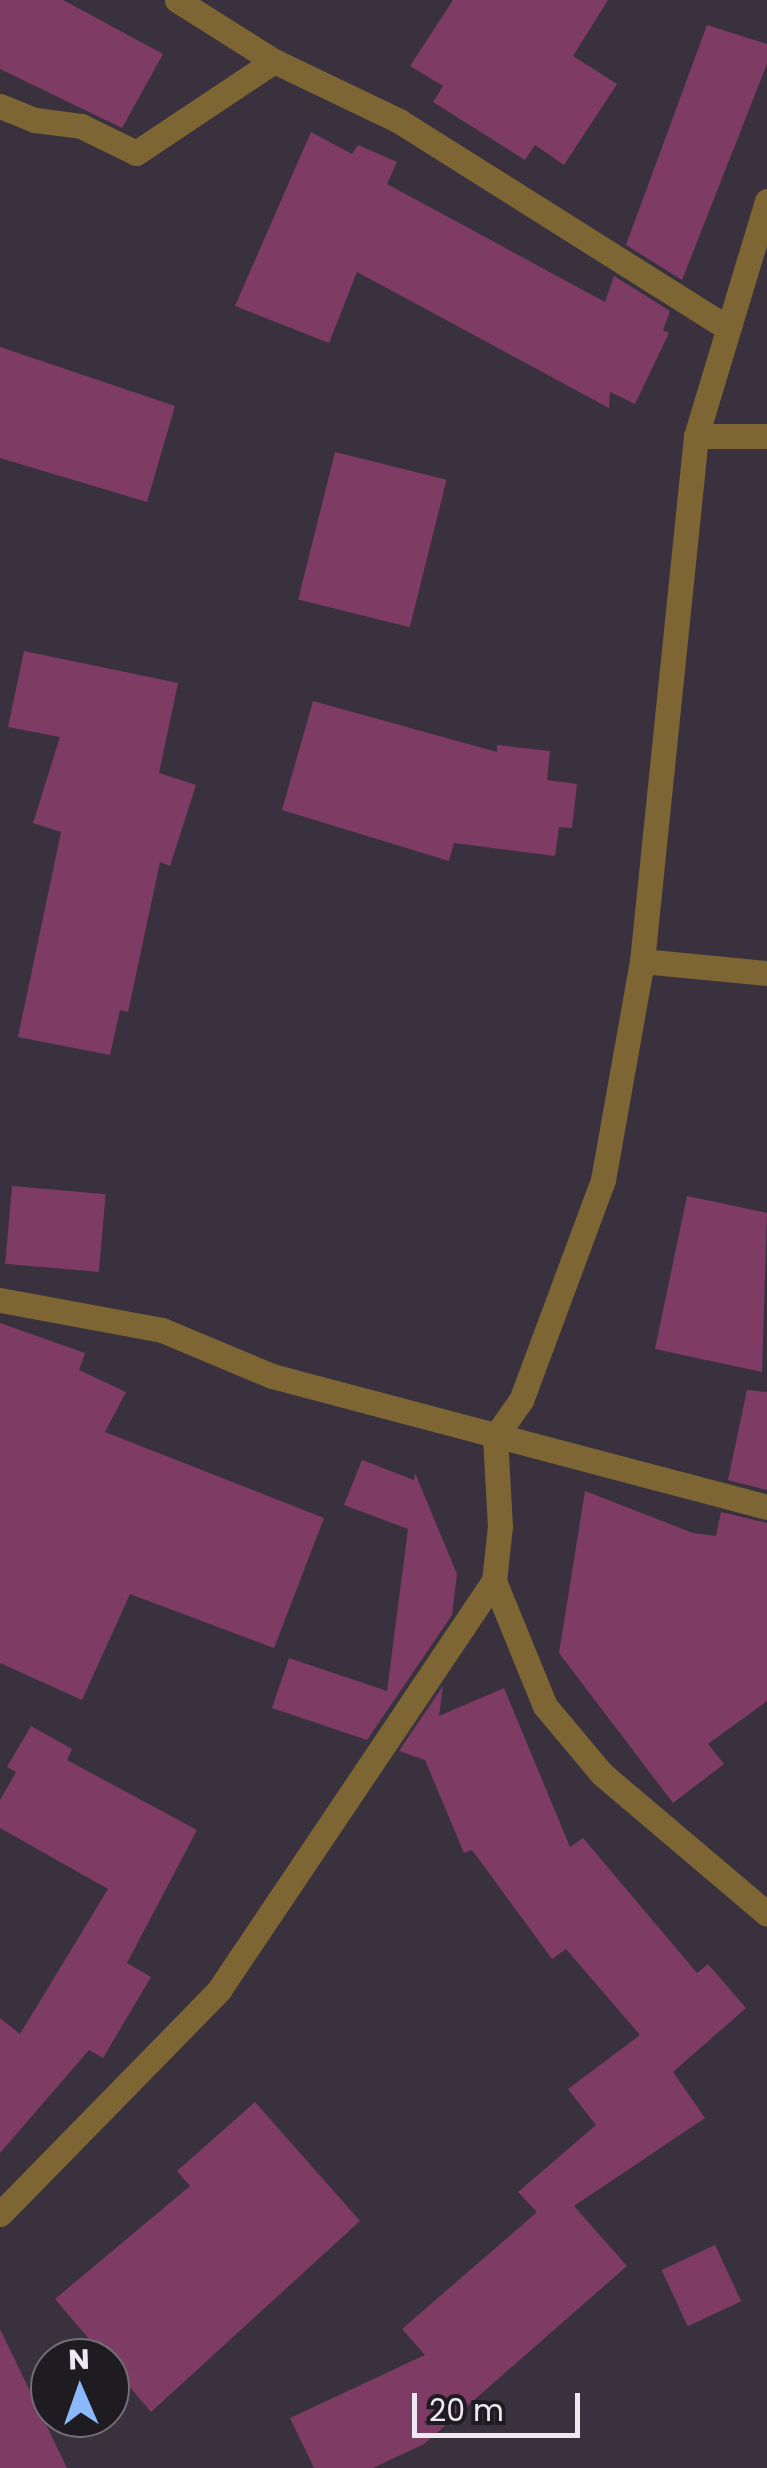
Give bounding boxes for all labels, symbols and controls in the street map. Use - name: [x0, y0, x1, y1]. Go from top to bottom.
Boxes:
- north arrow: [30, 2338, 130, 2438]
- text: N: [68, 2340, 90, 2379]
- scale bar: [417, 2373, 584, 2435]
- text: 20 m: [429, 2389, 504, 2432]

